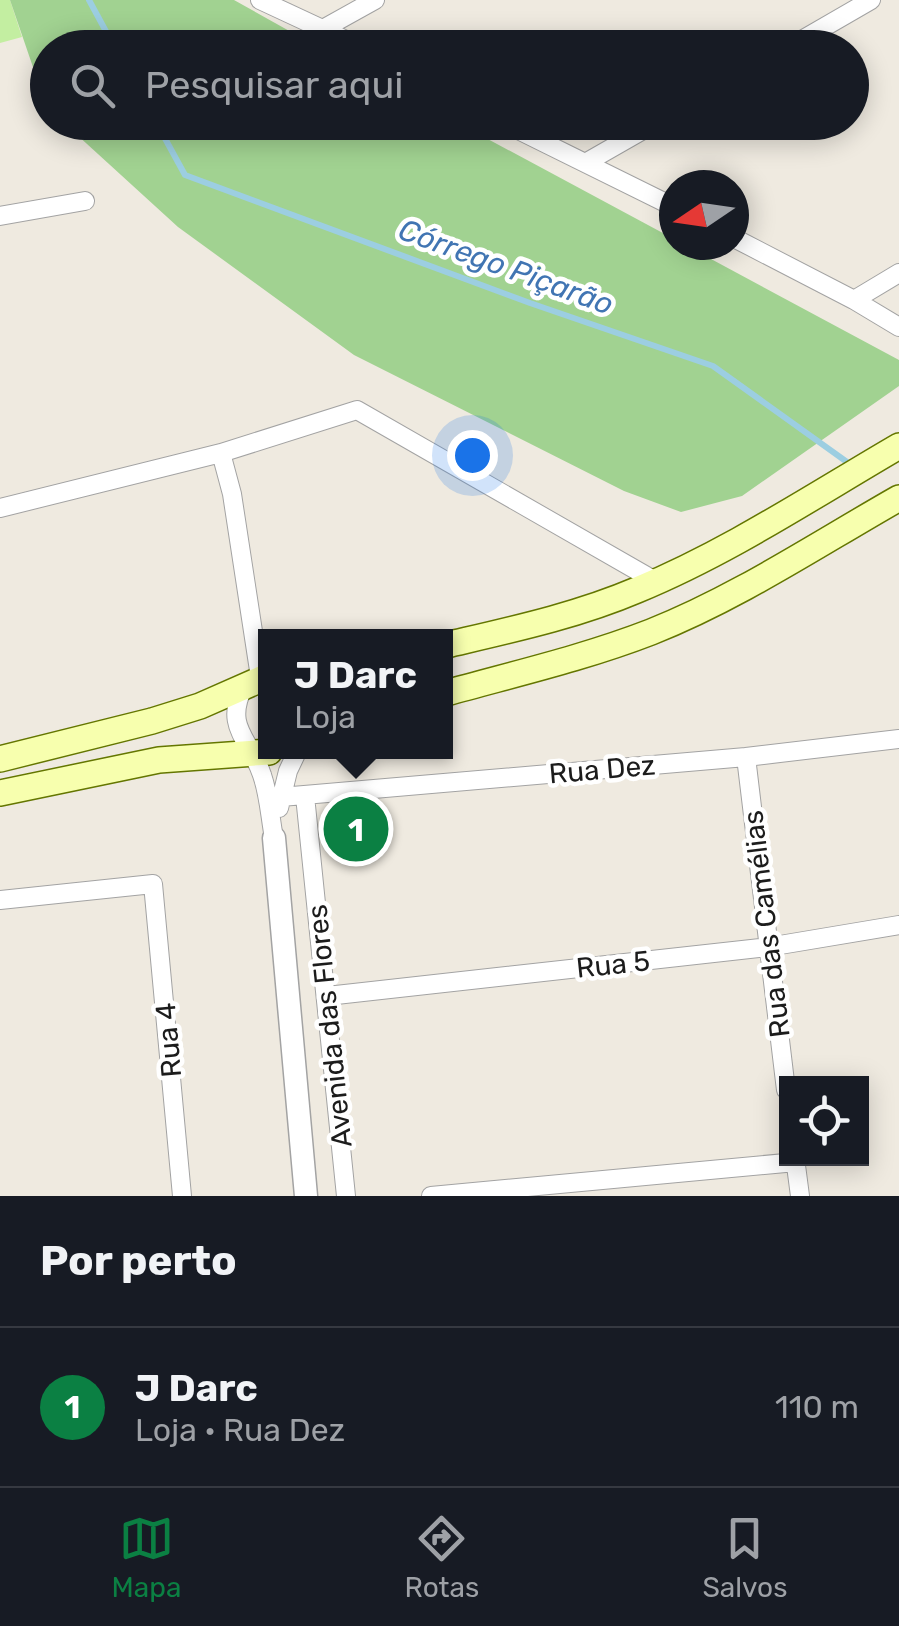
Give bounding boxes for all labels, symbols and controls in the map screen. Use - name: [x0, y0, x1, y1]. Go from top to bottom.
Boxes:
- search box: [30, 30, 869, 140]
- icon: search: [65, 58, 120, 113]
- text: Pesquisar aqui: [145, 62, 403, 108]
- north arrow: [659, 170, 749, 260]
- water label: Córrego Piçarão: [394, 211, 618, 323]
- your location: [447, 430, 498, 481]
- popup: [258, 629, 453, 759]
- text: J Darc: [294, 652, 417, 698]
- text: Loja: [294, 698, 356, 736]
- street label: Rua Dez: [547, 748, 657, 791]
- pin: 1: [324, 792, 388, 866]
- street label: Rua das Camélias: [736, 808, 797, 1039]
- street label: Avenida das Flores: [300, 903, 359, 1149]
- street label: Rua 5: [574, 944, 652, 985]
- street label: Rua 4: [149, 1001, 188, 1079]
- map controls: [779, 1076, 869, 1166]
- button: locate: [779, 1076, 869, 1166]
- text: Por perto: [40, 1236, 237, 1286]
- text: J Darc: [135, 1365, 258, 1411]
- text: 1: [65, 1388, 80, 1426]
- text: 110 m: [775, 1388, 859, 1426]
- text: Loja · Rua Dez: [135, 1411, 345, 1449]
- tab: Mapa: [112, 1511, 181, 1604]
- tab: Rotas: [405, 1511, 479, 1604]
- tab: Salvos: [702, 1511, 787, 1604]

